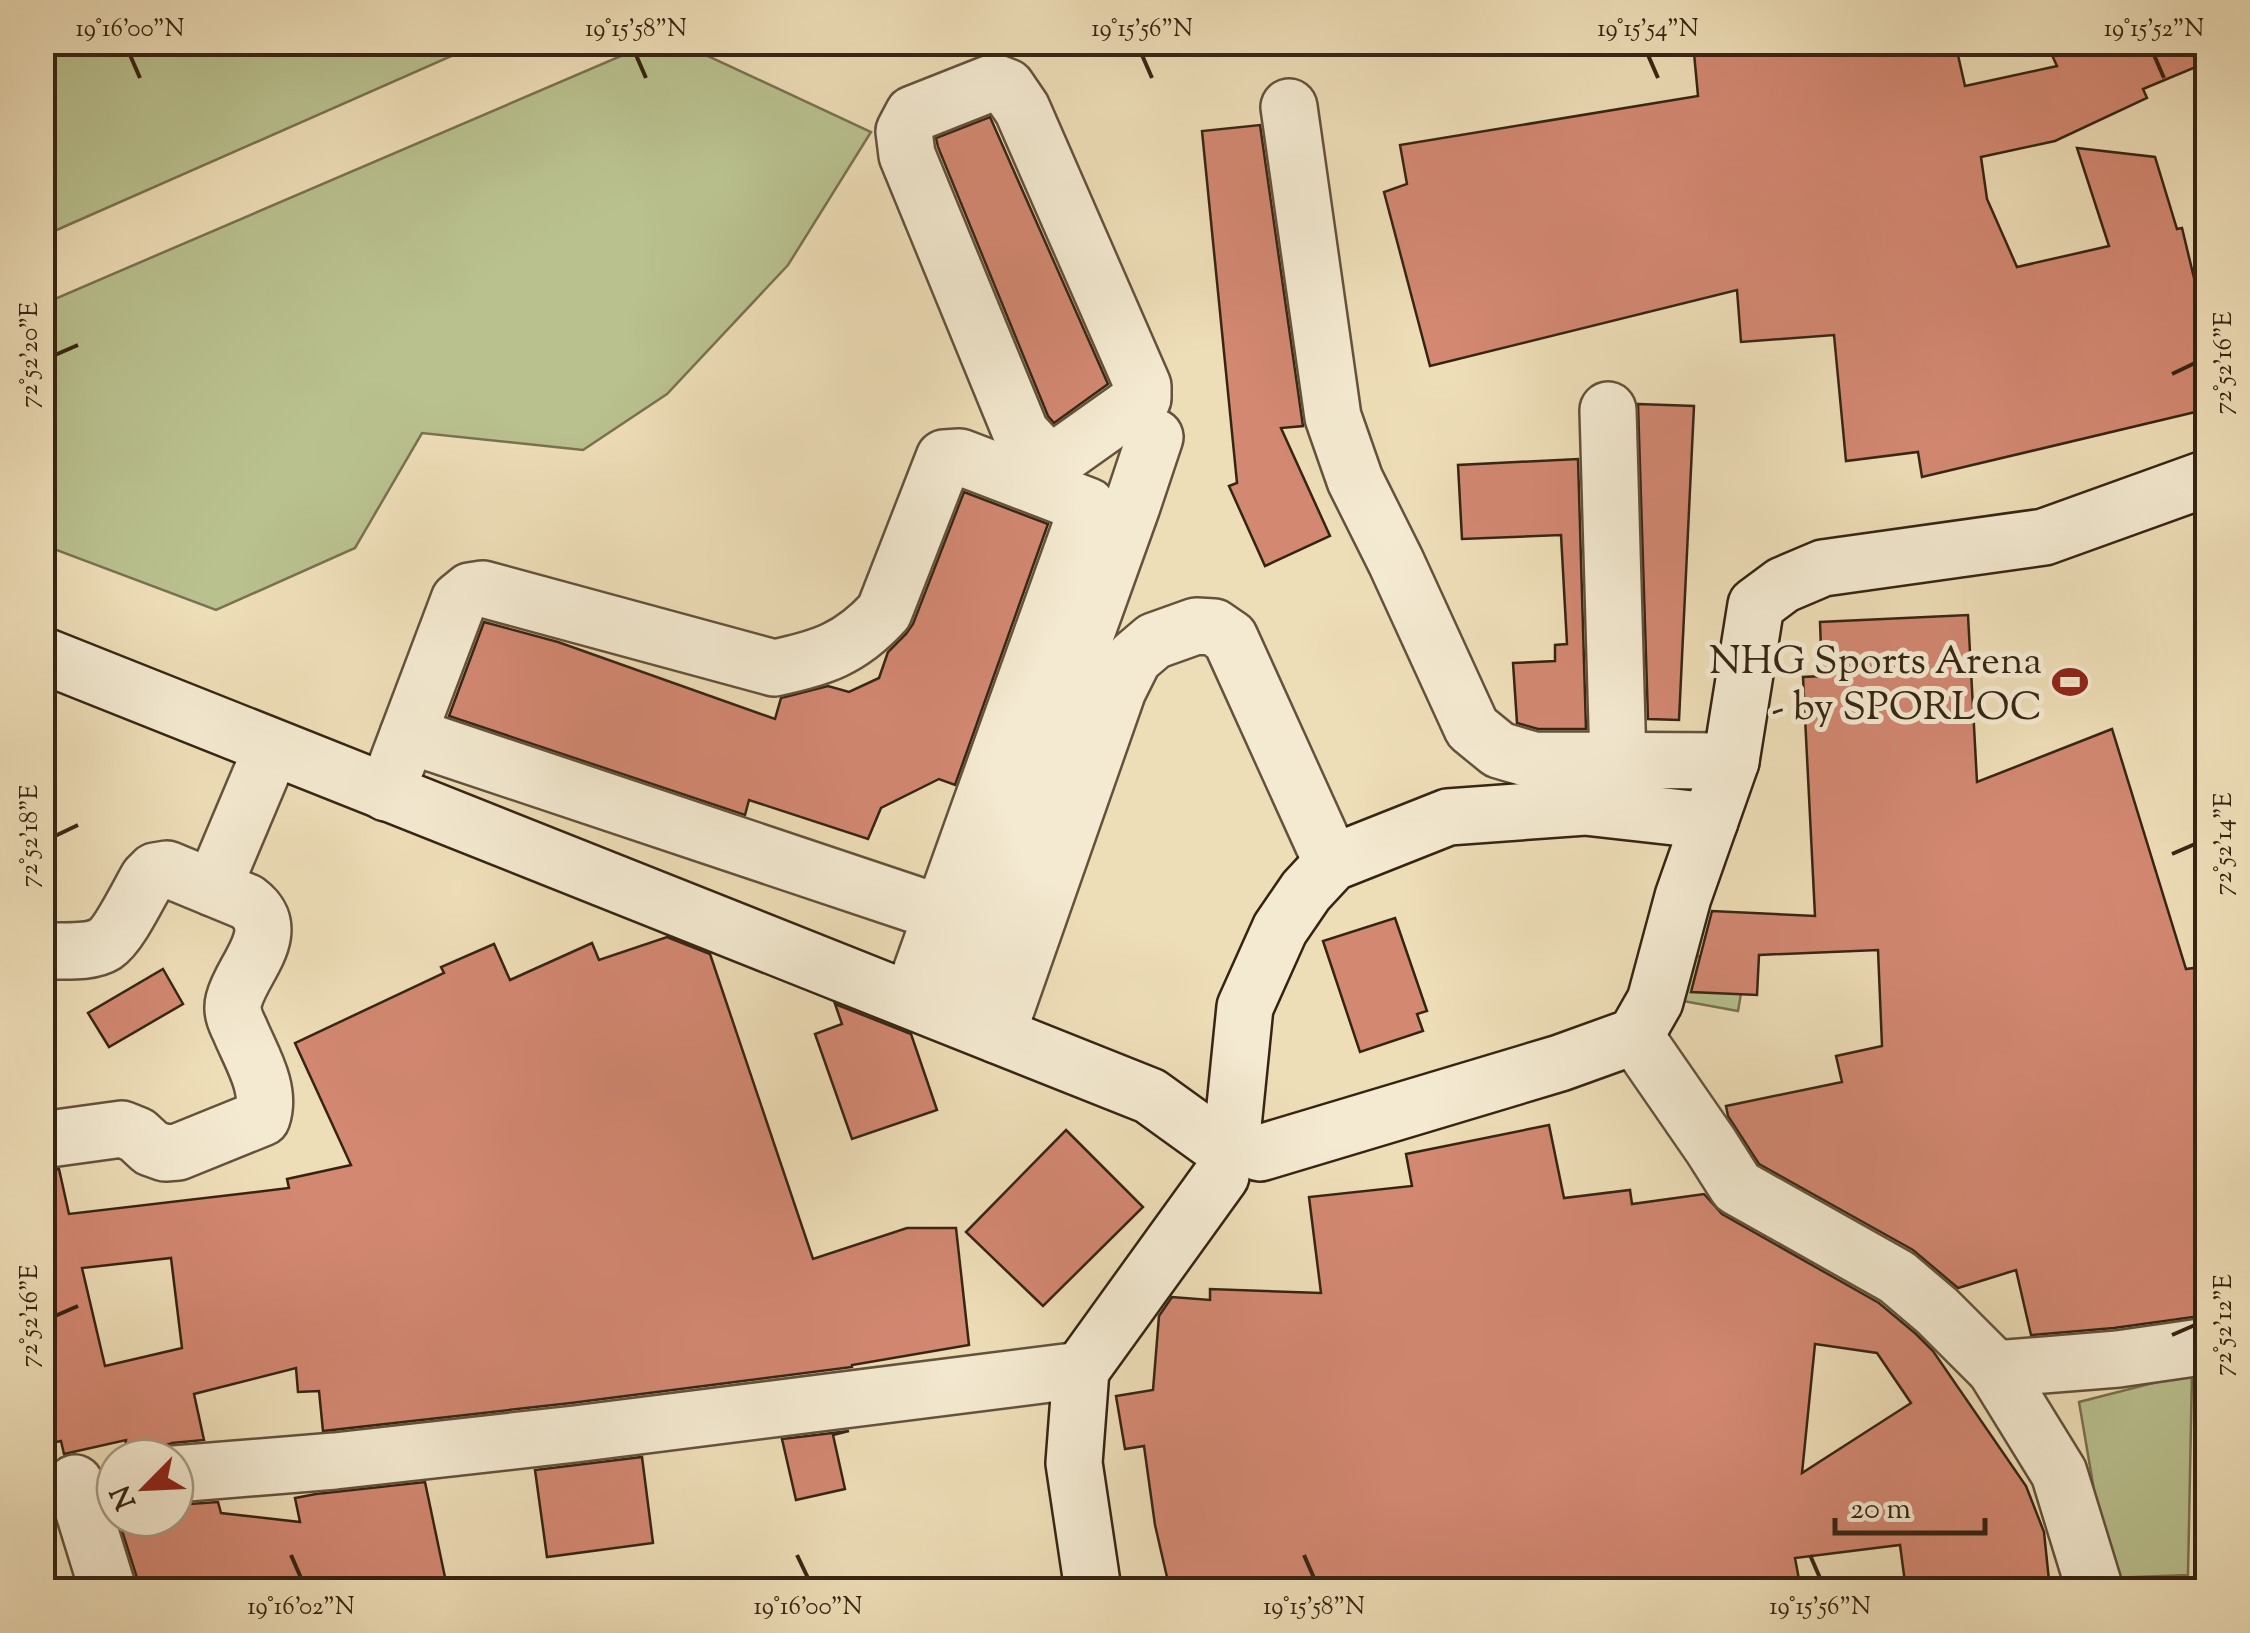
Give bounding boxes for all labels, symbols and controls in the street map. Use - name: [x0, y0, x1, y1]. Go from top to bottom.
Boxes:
- text: 19°16'00"N: [76, 12, 184, 48]
- text: 19°15'58"N: [585, 12, 687, 48]
- text: 19°15'56"N: [1091, 12, 1193, 48]
- text: 19°15'54"N: [1597, 12, 1699, 48]
- text: 19°15'52"N: [2104, 12, 2204, 48]
- text: 72°52'20"E: [13, 302, 49, 408]
- text: 72°52'16"E: [2207, 311, 2243, 415]
- place label: NHG Sports Arena - by SPORLOC: [1709, 635, 2042, 738]
- sports icon: NHG Sports Arena - by SPORLOC: [2051, 663, 2089, 701]
- text: 72°52'18"E: [13, 784, 49, 888]
- text: 72°52'14"E: [2207, 792, 2243, 896]
- text: 72°52'16"E: [13, 1264, 49, 1368]
- text: 72°52'12"E: [2207, 1274, 2243, 1376]
- north arrow: [95, 1438, 195, 1538]
- scale bar: [1835, 1473, 1985, 1535]
- text: N: [102, 1479, 148, 1515]
- text: 20 m: [1850, 1489, 1911, 1532]
- text: 19°16'02"N: [247, 1590, 355, 1626]
- text: 19°16'00"N: [754, 1590, 862, 1626]
- text: 19°15'58"N: [1263, 1590, 1365, 1626]
- text: 19°15'56"N: [1769, 1590, 1871, 1626]

